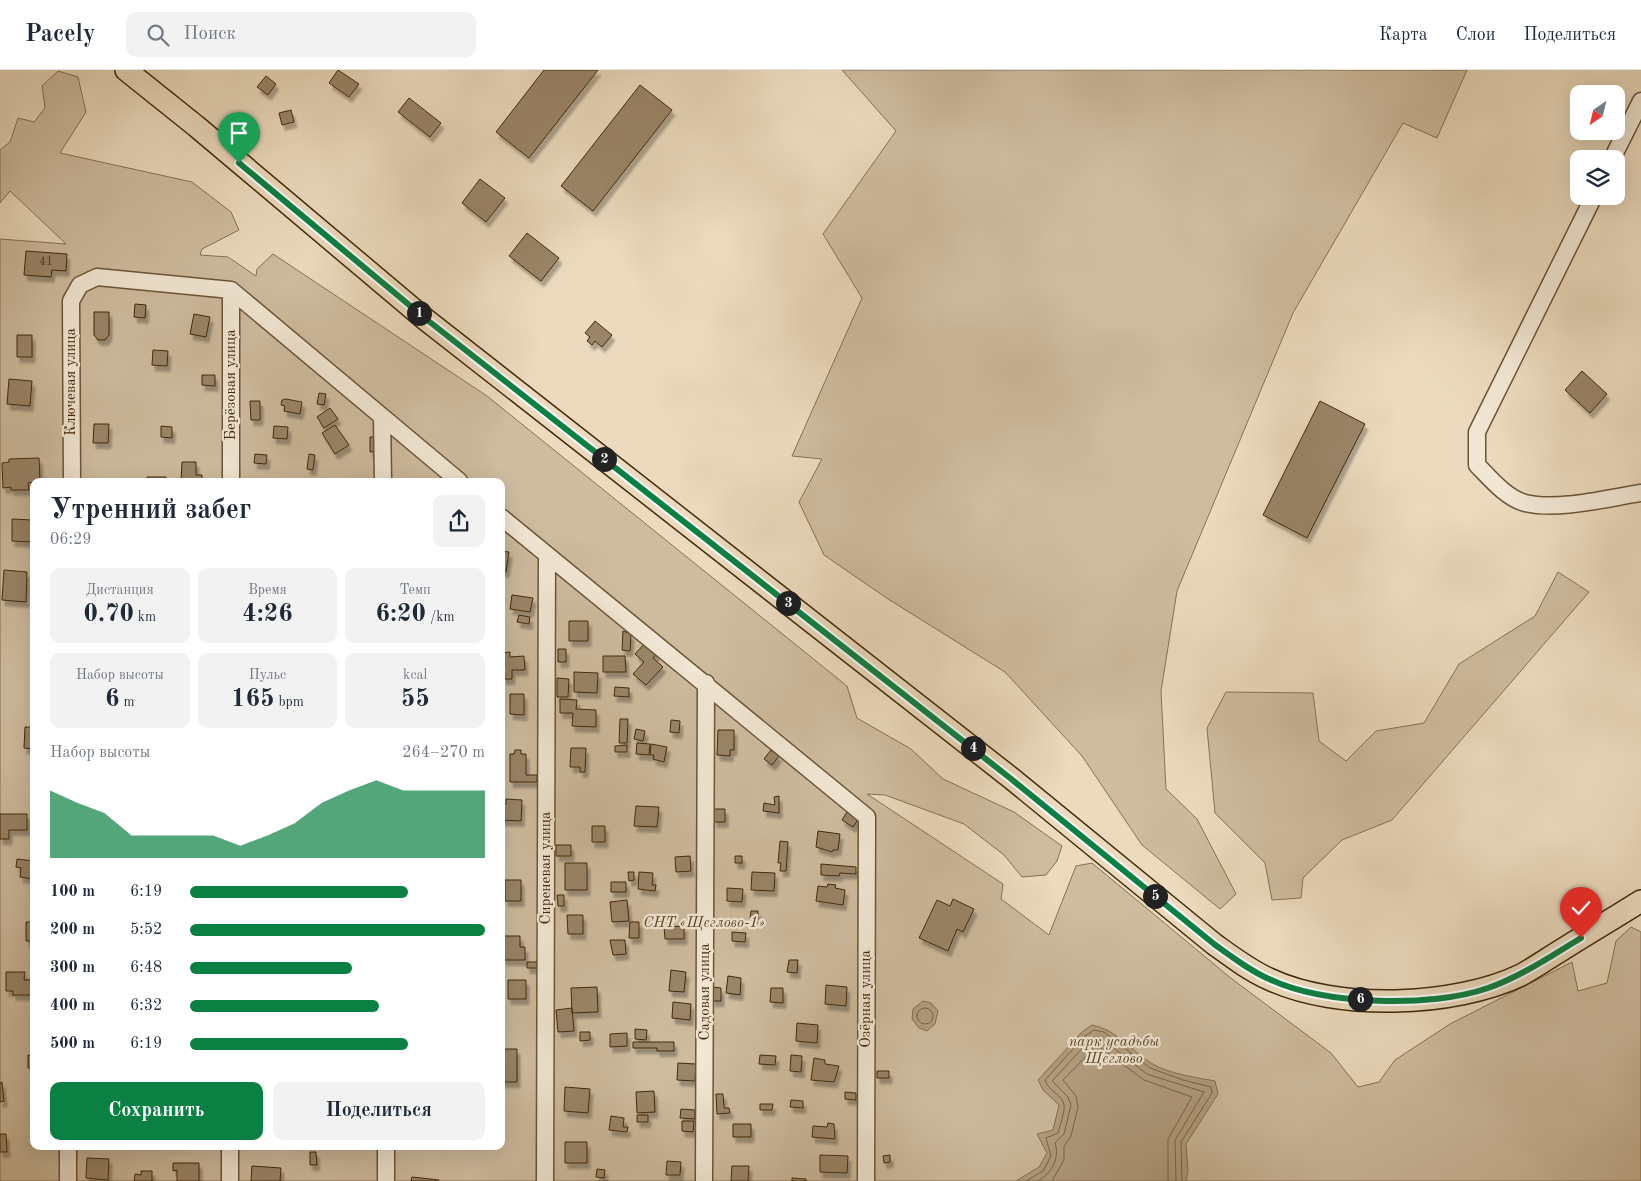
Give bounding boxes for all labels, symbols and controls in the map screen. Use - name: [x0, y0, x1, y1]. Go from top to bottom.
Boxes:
- search box: [126, 12, 476, 57]
- icon: search: [144, 21, 172, 49]
- text: Pacely: [25, 23, 96, 47]
- text: Поиск: [184, 25, 236, 44]
- text: Карта: [1379, 26, 1428, 44]
- text: Слои: [1456, 26, 1495, 44]
- text: Поделиться: [1523, 26, 1616, 44]
- north arrow: [1570, 85, 1625, 140]
- map controls: [1570, 85, 1625, 205]
- pin: [218, 112, 260, 163]
- icon: arrive: [225, 119, 253, 147]
- button: layers: [1570, 150, 1625, 205]
- house number: 41: [39, 256, 53, 268]
- pin: 1: [406, 300, 432, 326]
- text: 1: [415, 306, 424, 320]
- street label: Ключевая улица: [64, 328, 79, 436]
- street label: Берёзовая улица: [224, 329, 239, 441]
- pin: 2: [592, 446, 616, 472]
- text: 2: [600, 452, 609, 466]
- button: share: [433, 495, 485, 547]
- text: Утренний забег: [50, 497, 251, 525]
- text: 06:29: [50, 532, 92, 548]
- text: Дистанция: [86, 583, 154, 597]
- text: Время: [248, 583, 287, 597]
- text: Темп: [400, 583, 431, 597]
- pin: 3: [776, 590, 800, 616]
- text: 3: [784, 596, 793, 610]
- text: 0.70: [83, 602, 134, 627]
- text: 4:26: [242, 602, 293, 627]
- text: 6:20: [376, 602, 426, 627]
- text: km: [134, 610, 156, 624]
- text: /km: [426, 610, 455, 624]
- text: Набор высоты: [76, 668, 164, 682]
- text: Пульс: [249, 668, 286, 682]
- text: kcal: [403, 668, 427, 682]
- text: 6: [105, 687, 120, 712]
- text: 165: [231, 687, 275, 712]
- text: 55: [401, 687, 430, 712]
- text: m: [120, 695, 135, 709]
- text: bpm: [275, 695, 304, 709]
- pin: 4: [960, 736, 986, 760]
- text: 4: [969, 741, 978, 755]
- text: Набор высоты: [50, 745, 150, 761]
- text: 264–270 m: [402, 745, 485, 761]
- street label: Сиреневая улица: [539, 811, 554, 924]
- text: 100 m: [50, 884, 95, 900]
- text: 6:19: [130, 884, 162, 900]
- pin: 5: [1142, 884, 1168, 908]
- pin: [1560, 887, 1602, 938]
- text: 5: [1151, 889, 1160, 903]
- icon: check: [1567, 894, 1595, 922]
- park label: СНТ «Щеглово-1»: [643, 916, 765, 931]
- text: 200 m: [50, 922, 95, 938]
- text: 5:52: [130, 922, 162, 938]
- street label: Садовая улица: [698, 943, 713, 1041]
- street label: Озёрная улица: [859, 950, 874, 1048]
- text: 300 m: [50, 960, 95, 976]
- text: 6:48: [130, 960, 162, 976]
- pin: 6: [1348, 986, 1372, 1012]
- text: 6: [1356, 992, 1365, 1006]
- text: 400 m: [50, 998, 95, 1014]
- text: 6:32: [130, 998, 162, 1014]
- park label: парк усадьбы Щеглово: [1069, 1034, 1159, 1067]
- text: 500 m: [50, 1036, 95, 1052]
- text: 6:19: [130, 1036, 162, 1052]
- button: Сохранить: [50, 1082, 263, 1140]
- button: Поделиться: [273, 1082, 485, 1140]

